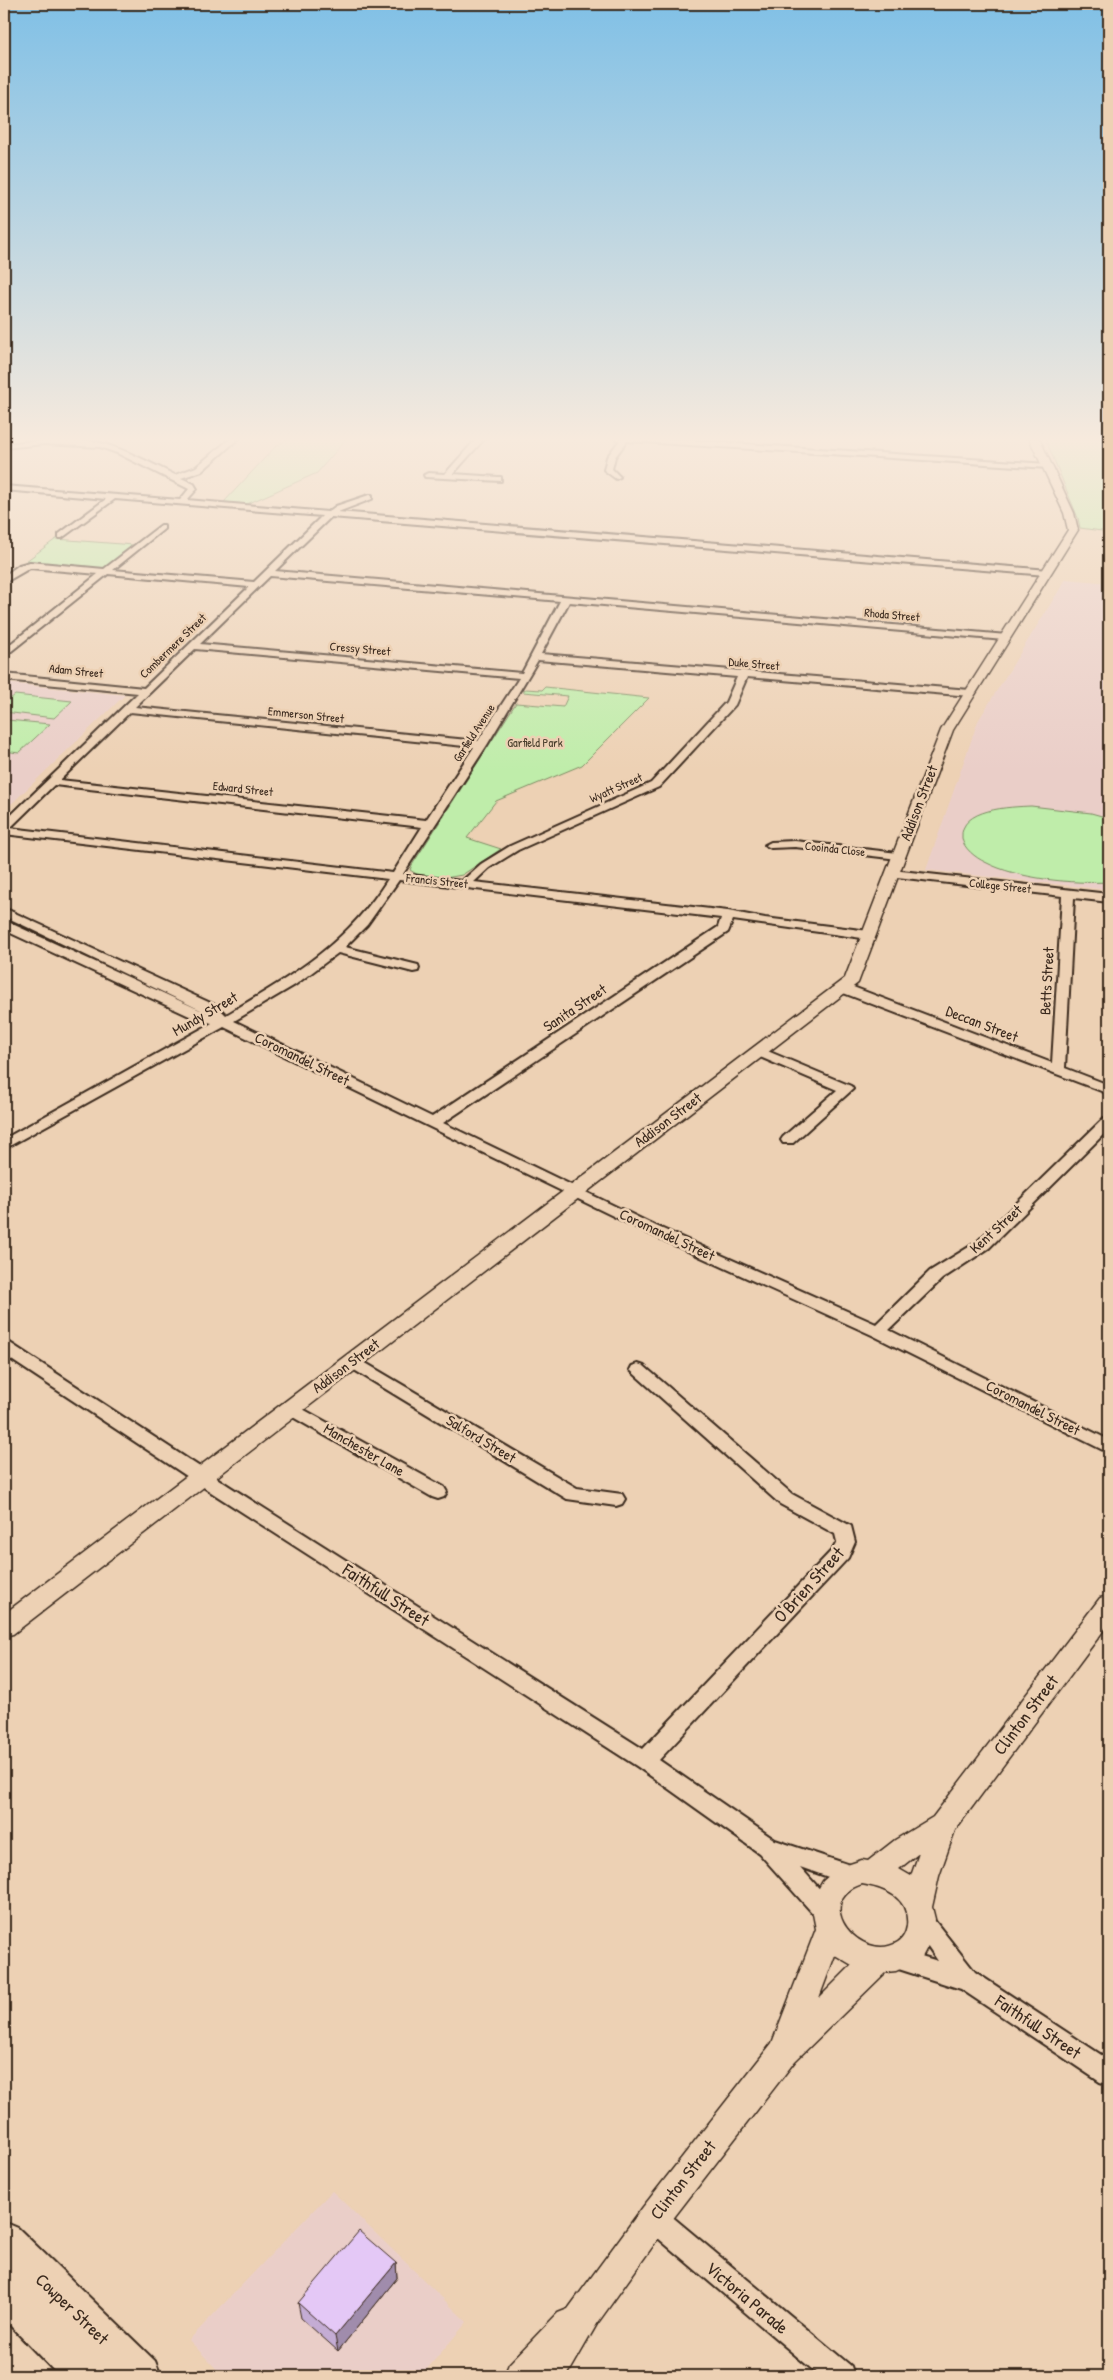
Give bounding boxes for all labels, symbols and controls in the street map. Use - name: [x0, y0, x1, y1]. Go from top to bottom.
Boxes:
- street label: Rhoda Street: [864, 604, 921, 625]
- street label: Combermere Street: [135, 609, 210, 682]
- street label: Cressy Street: [329, 637, 392, 660]
- street label: Duke Street: [728, 653, 781, 674]
- street label: Adam Street: [48, 659, 105, 682]
- street label: Garfield Avenue: [449, 700, 499, 765]
- street label: Emmerson Street: [267, 702, 346, 727]
- park label: Garfield Park: [507, 734, 563, 751]
- street label: Addison Street: [895, 761, 943, 844]
- street label: Wyatt Street: [587, 768, 646, 807]
- street label: Edward Street: [212, 777, 275, 800]
- street label: Cooinda Close: [804, 837, 866, 860]
- street label: Francis Street: [404, 869, 470, 892]
- street label: College Street: [968, 874, 1033, 897]
- street label: Betts Street: [1034, 946, 1059, 1016]
- street label: Sanita Street: [539, 978, 611, 1037]
- street label: Mundy Street: [168, 986, 242, 1041]
- street label: Deccan Street: [943, 1000, 1022, 1047]
- street label: Coromandel Street: [251, 1027, 354, 1091]
- street label: Addison Street: [630, 1087, 706, 1152]
- street label: Kent Street: [965, 1199, 1027, 1258]
- street label: Coromandel Street: [616, 1203, 719, 1266]
- street label: Addison Street: [308, 1333, 384, 1398]
- street label: Coromandel Street: [983, 1375, 1085, 1441]
- street label: Salford Street: [442, 1409, 521, 1468]
- street label: Manchester Lane: [320, 1418, 409, 1481]
- street label: O'Brien Street: [768, 1541, 850, 1628]
- street label: Faithfull Street: [337, 1557, 435, 1632]
- street label: Clinton Street: [987, 1669, 1064, 1760]
- street label: Faithfull Street: [989, 1988, 1087, 2065]
- street label: Clinton Street: [644, 2134, 722, 2225]
- street label: Victoria Parade: [701, 2256, 794, 2340]
- street label: Cowper Street: [30, 2267, 115, 2351]

